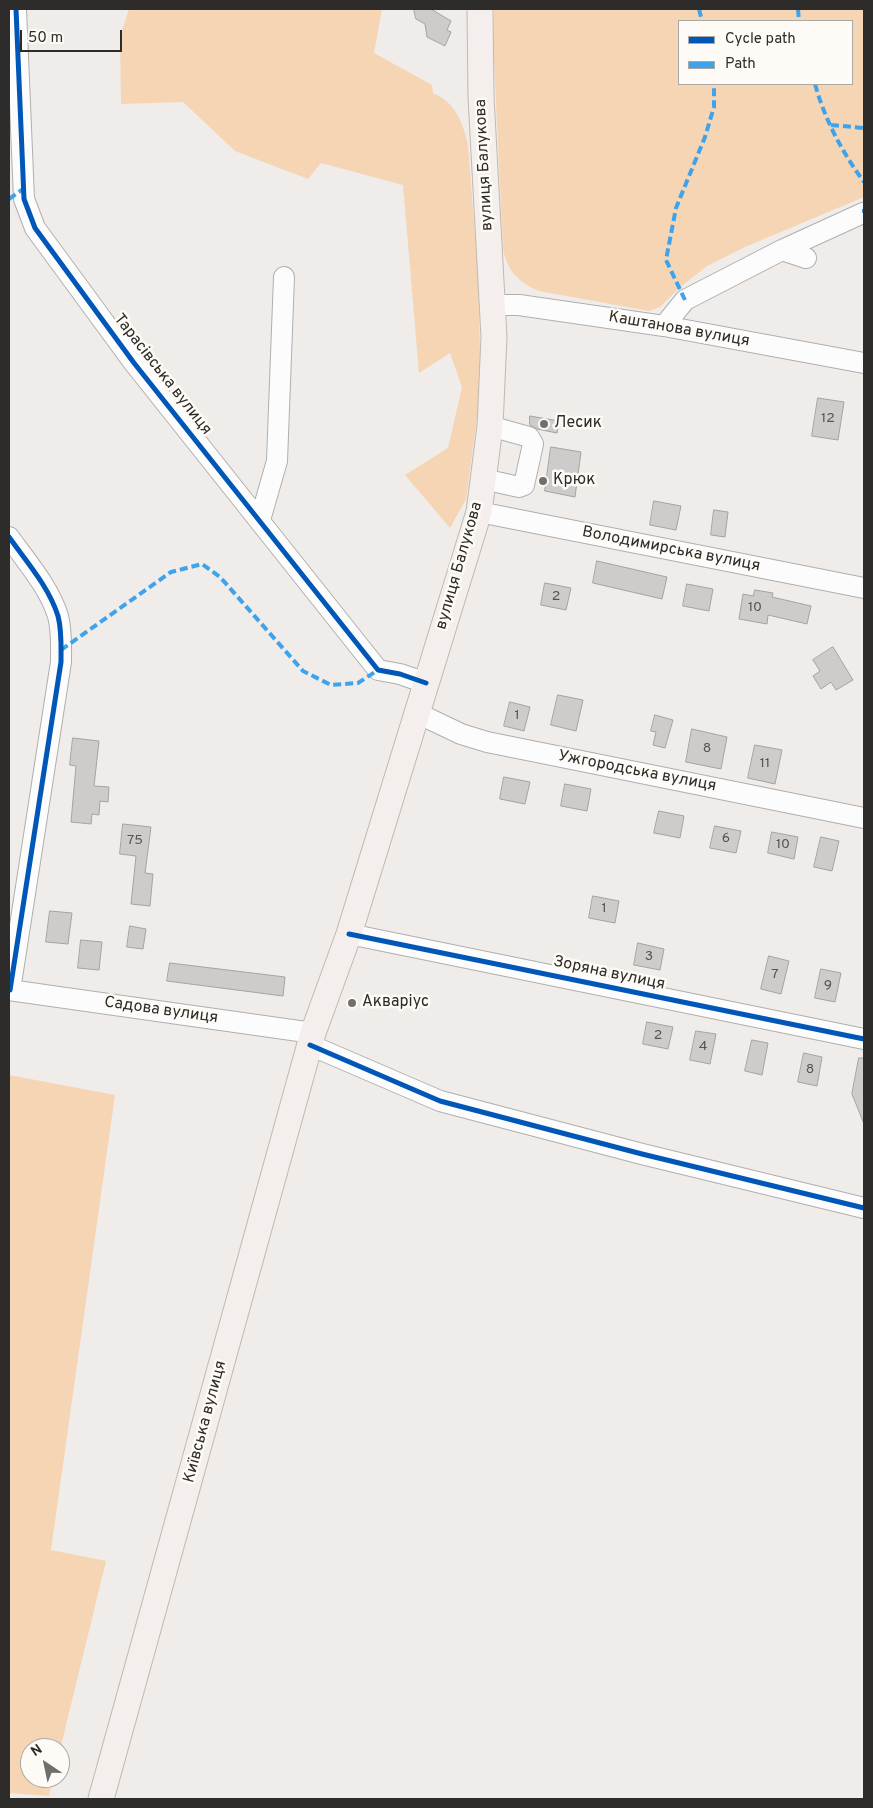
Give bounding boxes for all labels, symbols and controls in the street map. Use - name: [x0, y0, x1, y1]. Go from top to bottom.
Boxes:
- scale bar: [22, 20, 125, 52]
- legend: [678, 20, 853, 85]
- text: 50 m: [28, 29, 63, 48]
- text: Cycle path: [725, 30, 796, 49]
- text: Path: [725, 55, 756, 74]
- street label: вулиця Балукова: [472, 99, 498, 231]
- street label: Каштанова вулиця: [607, 308, 751, 352]
- street label: Тарасівська вулиця: [109, 311, 215, 439]
- house number: 12: [821, 411, 835, 427]
- place label: Лесик: [554, 414, 602, 434]
- marker: Лесик: [538, 418, 550, 430]
- place label: Крюк: [553, 471, 595, 491]
- marker: Крюк: [537, 475, 549, 487]
- street label: вулиця Балукова: [433, 500, 487, 632]
- street label: Володимирська вулиця: [580, 523, 762, 577]
- house number: 2: [552, 589, 560, 605]
- house number: 10: [748, 600, 762, 616]
- house number: 1: [514, 708, 520, 724]
- house number: 8: [703, 741, 711, 757]
- street label: Ужгородська вулиця: [556, 747, 718, 797]
- house number: 11: [760, 756, 770, 772]
- house number: 6: [722, 831, 730, 847]
- house number: 75: [127, 833, 143, 849]
- house number: 10: [776, 837, 790, 853]
- house number: 1: [601, 901, 607, 917]
- house number: 3: [645, 949, 653, 965]
- street label: Зоряна вулиця: [551, 953, 667, 995]
- house number: 7: [771, 967, 779, 983]
- house number: 9: [824, 978, 832, 994]
- street label: Садова вулиця: [103, 993, 219, 1029]
- place label: Акваріус: [362, 993, 429, 1013]
- marker: Акваріус: [346, 997, 358, 1009]
- house number: 2: [654, 1028, 662, 1044]
- house number: 4: [699, 1039, 707, 1055]
- house number: 8: [806, 1062, 814, 1078]
- street label: Київська вулиця: [180, 1359, 232, 1485]
- north arrow: [20, 1738, 70, 1788]
- text: N: [28, 1741, 46, 1761]

